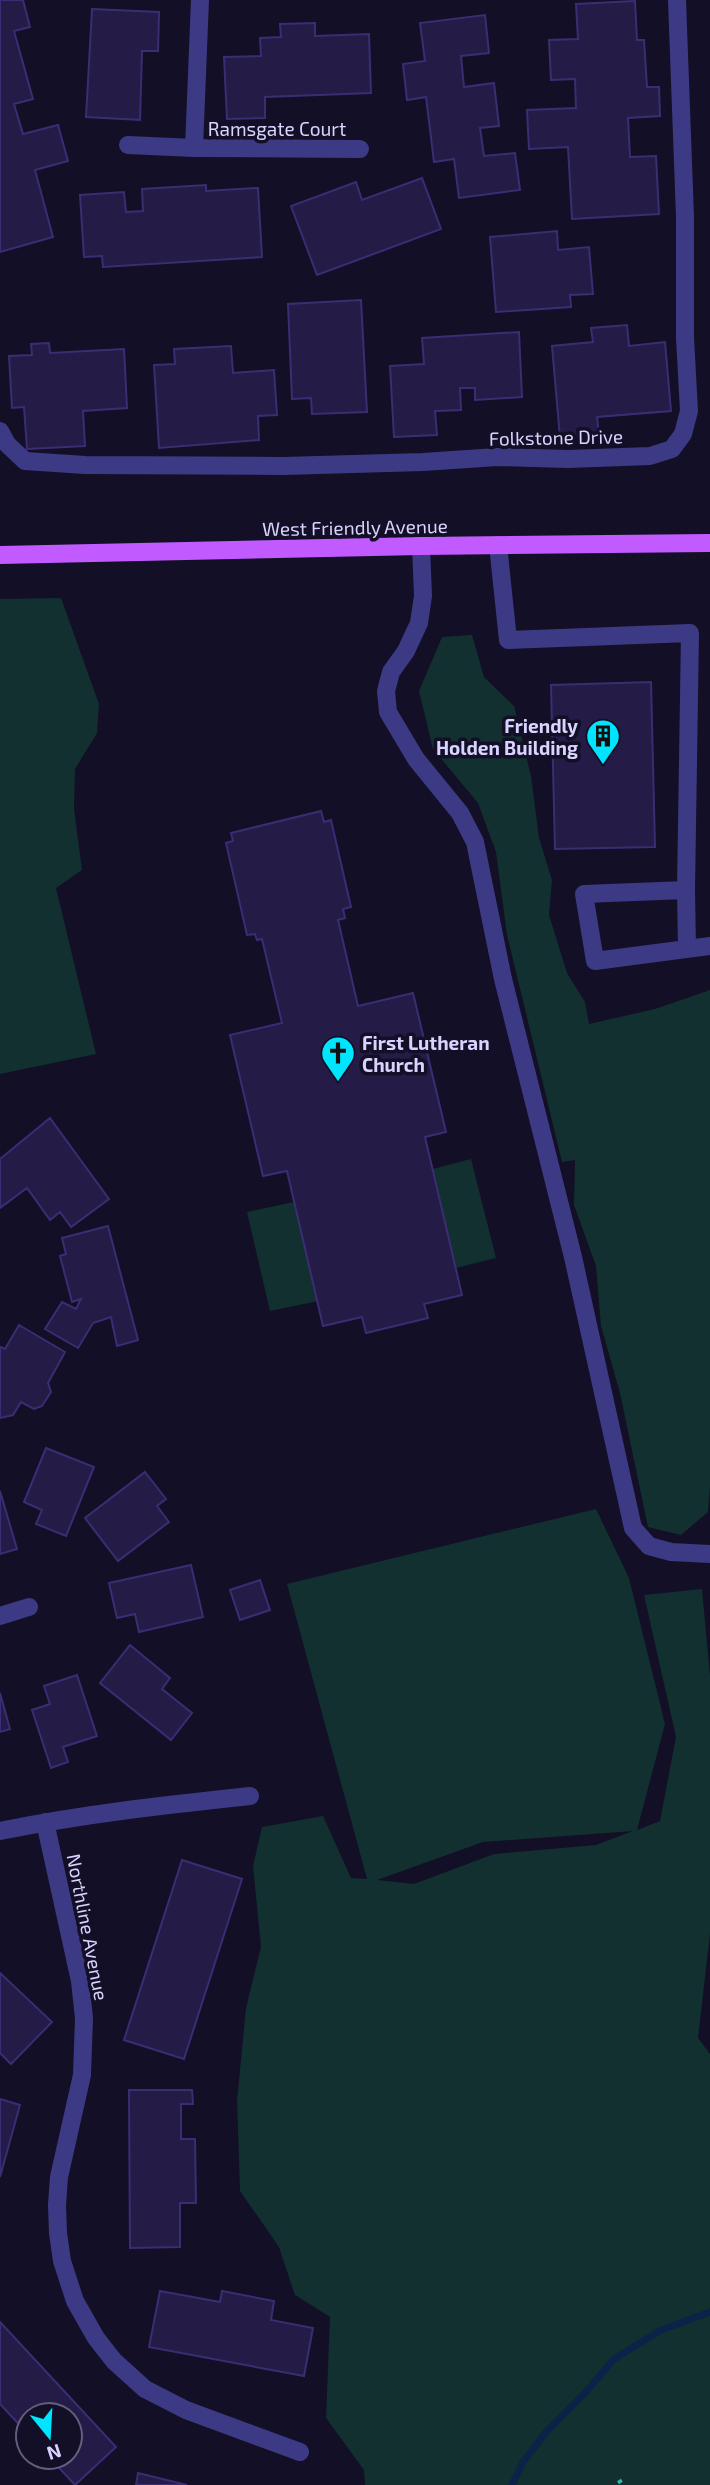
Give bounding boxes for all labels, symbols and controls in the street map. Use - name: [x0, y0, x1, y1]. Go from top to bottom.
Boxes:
- street label: Ramsgate Court: [208, 117, 346, 140]
- street label: Folkstone Drive: [489, 424, 623, 450]
- street label: West Friendly Avenue: [262, 514, 448, 540]
- place label: Friendly Holden Building: [436, 714, 578, 759]
- building icon: Friendly Holden Building: [584, 717, 622, 766]
- place label: First Lutheran Church: [362, 1031, 490, 1076]
- church icon: First Lutheran Church: [319, 1034, 357, 1083]
- street label: Northline Avenue: [62, 1852, 114, 2002]
- north arrow: [14, 2401, 84, 2471]
- text: N: [44, 2440, 64, 2466]

